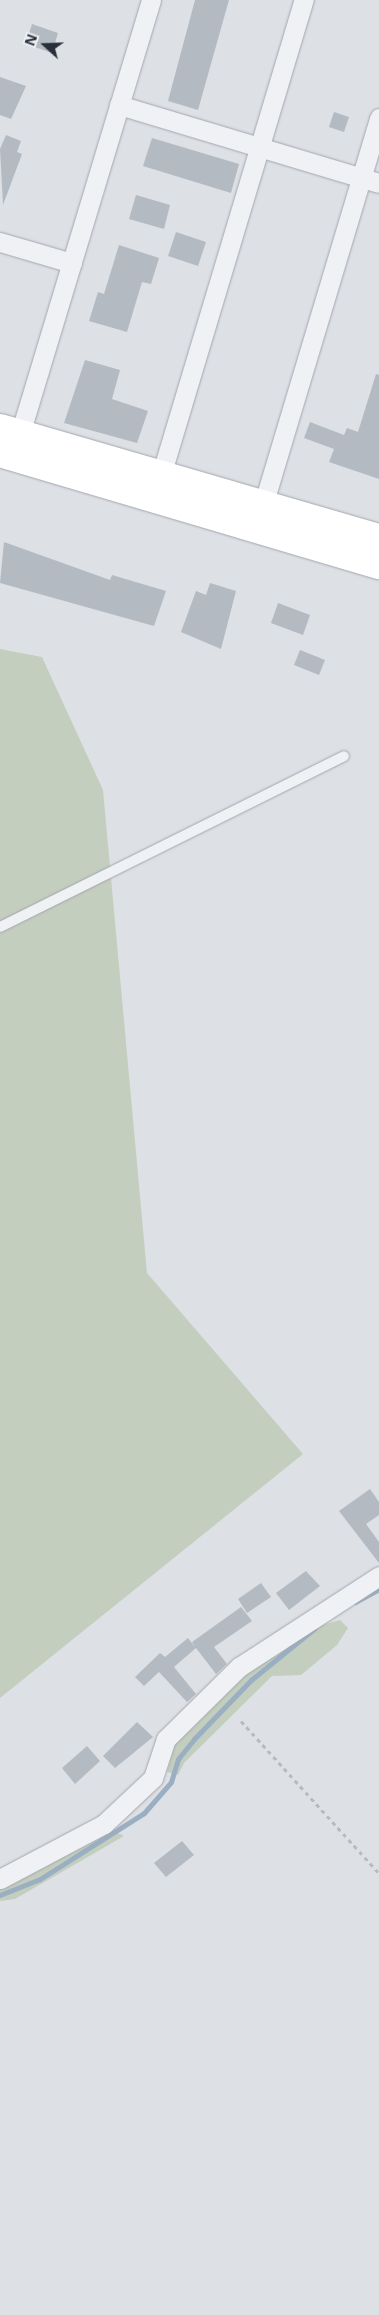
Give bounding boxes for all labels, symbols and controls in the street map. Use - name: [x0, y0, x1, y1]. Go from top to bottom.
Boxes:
- north arrow: [20, 20, 70, 70]
- text: N: [20, 31, 41, 48]

